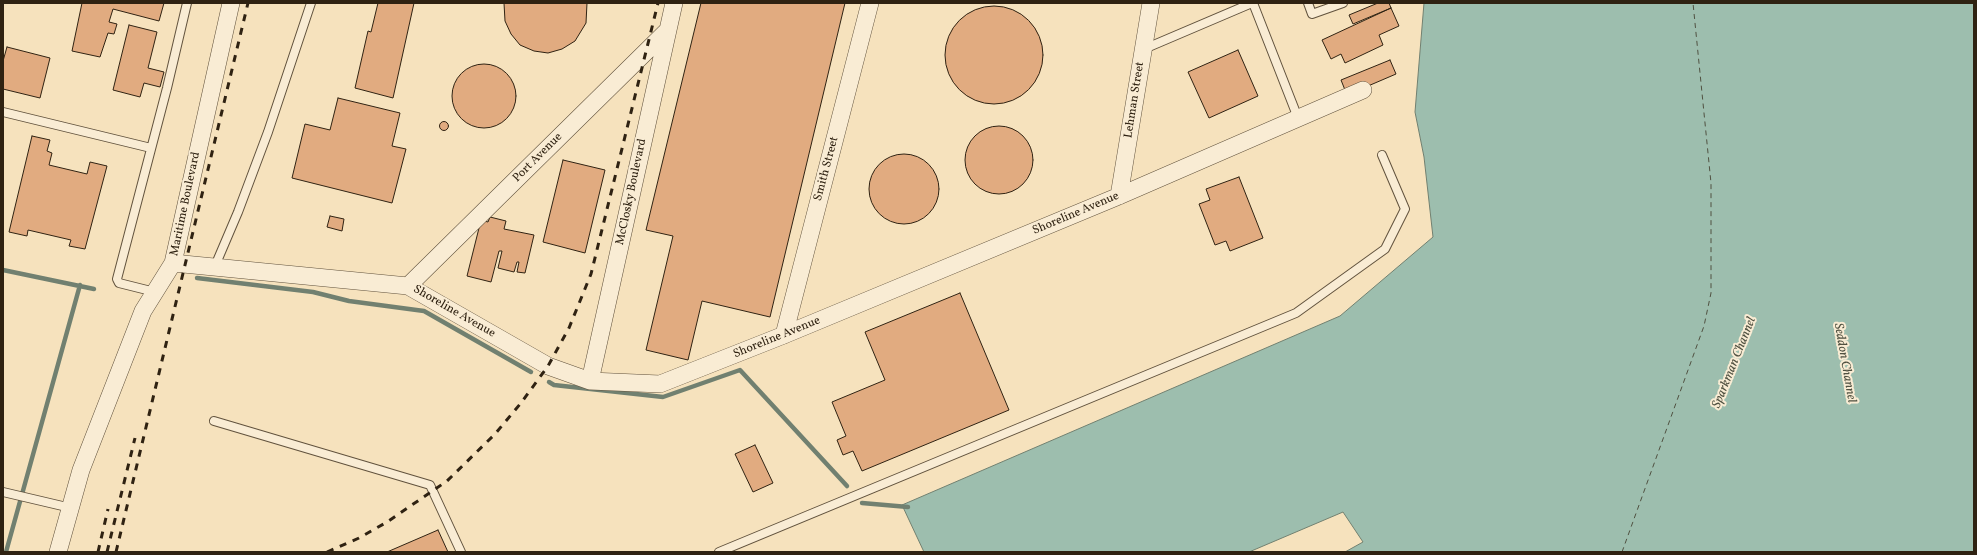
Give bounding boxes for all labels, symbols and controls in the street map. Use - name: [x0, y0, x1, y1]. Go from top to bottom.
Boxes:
- street label: Lehman Street: [1122, 61, 1148, 139]
- street label: Port Avenue: [510, 130, 566, 186]
- street label: Smith Street: [811, 135, 843, 203]
- street label: McClosky Boulevard: [614, 137, 650, 247]
- street label: Maritime Boulevard: [168, 151, 204, 257]
- street label: Shoreline Avenue: [1031, 189, 1121, 239]
- street label: Shoreline Avenue: [410, 283, 498, 341]
- street label: Shoreline Avenue: [731, 314, 823, 362]
- water label: Sparkman Channel: [1710, 315, 1760, 411]
- water label: Seddon Channel: [1829, 322, 1859, 404]

